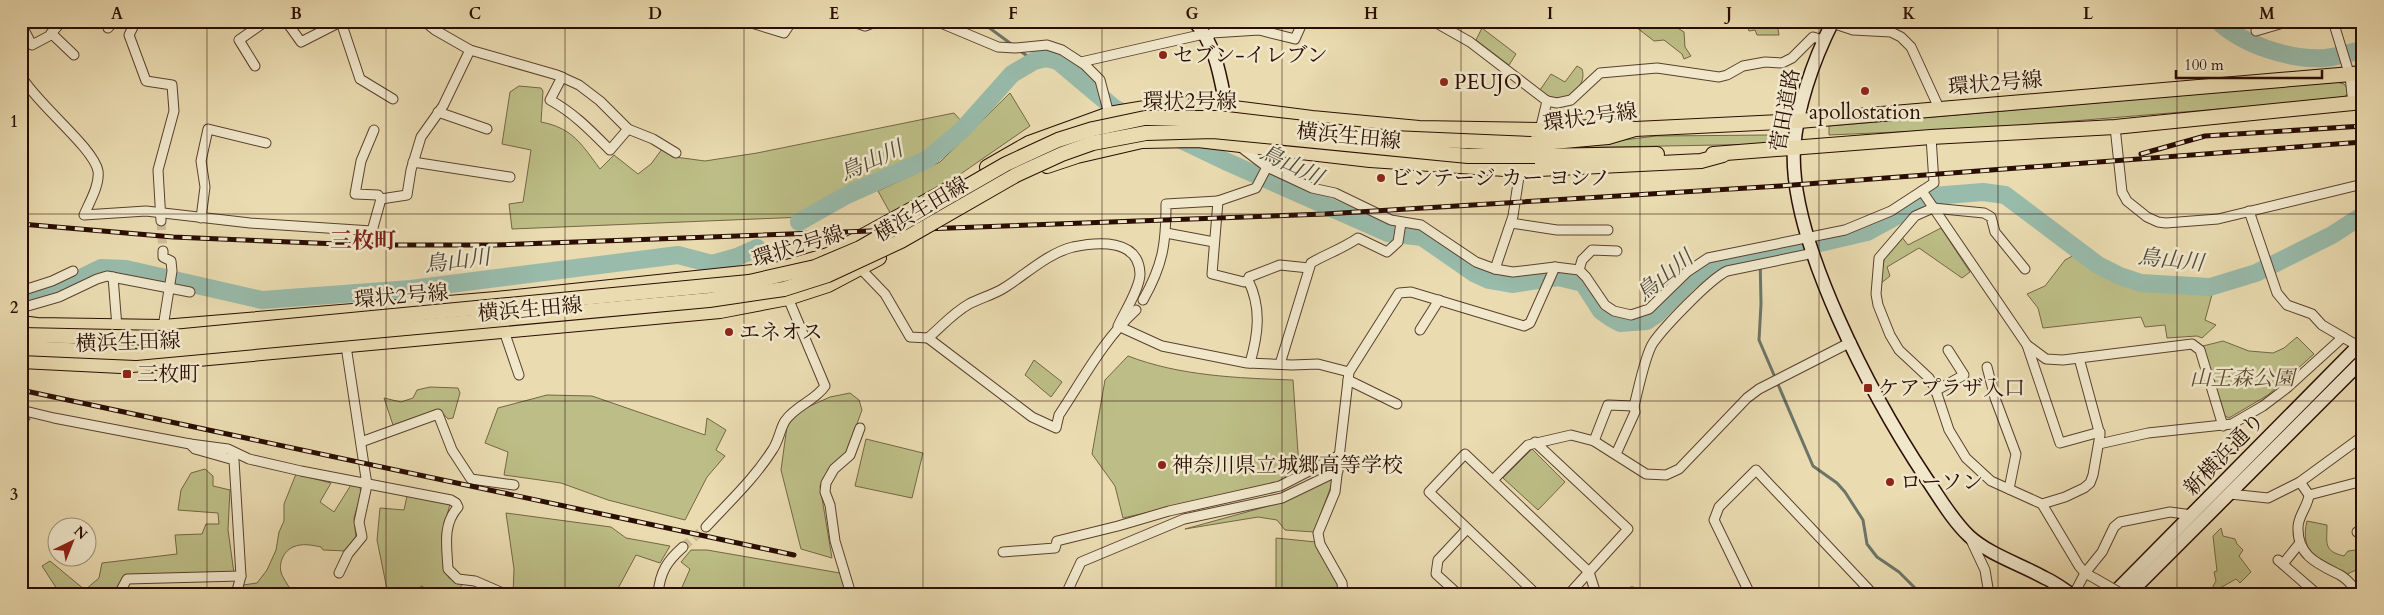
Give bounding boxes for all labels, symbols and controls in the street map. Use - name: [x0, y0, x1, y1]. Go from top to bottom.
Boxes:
- text: A: [111, 3, 123, 25]
- text: B: [290, 3, 302, 25]
- text: C: [469, 3, 481, 25]
- text: D: [648, 3, 662, 25]
- text: E: [829, 3, 839, 25]
- text: F: [1008, 3, 1018, 25]
- text: G: [1185, 3, 1199, 25]
- text: H: [1364, 3, 1378, 25]
- text: I: [1547, 3, 1553, 25]
- text: J: [1724, 3, 1732, 25]
- text: K: [1903, 3, 1916, 25]
- text: L: [2083, 3, 2094, 25]
- text: M: [2259, 3, 2275, 25]
- place label: セブン-イレブン: [1173, 41, 1328, 70]
- scale bar: [2176, 48, 2323, 80]
- marker: セブン-イレブン: [1157, 49, 1169, 61]
- text: 100 m: [2184, 55, 2224, 75]
- street label: 環状2号線: [1947, 65, 2044, 102]
- street label: 菅田道路: [1764, 66, 1807, 154]
- place label: PEUJO: [1454, 68, 1522, 97]
- marker: PEUJO: [1438, 76, 1450, 88]
- marker: apollostation: [1859, 85, 1871, 97]
- street label: 環状2号線: [1143, 87, 1237, 116]
- street label: 環状2号線: [1541, 97, 1639, 138]
- place label: apollostation: [1809, 98, 1921, 127]
- text: 1: [10, 111, 18, 133]
- street label: 横浜生田線: [1295, 117, 1403, 156]
- water label: 鳥山川: [835, 133, 909, 188]
- water label: 鳥山川: [1255, 137, 1330, 193]
- place label: ビンテージ カー ヨシノ: [1391, 164, 1611, 193]
- street label: 横浜生田線: [869, 170, 974, 249]
- marker: ビンテージ カー ヨシノ: [1375, 172, 1387, 184]
- street label: 環状2号線: [749, 219, 848, 274]
- district label: 三枚町: [330, 226, 396, 256]
- water label: 鳥山川: [423, 242, 494, 280]
- water label: 鳥山川: [1630, 242, 1701, 308]
- water label: 鳥山川: [2137, 242, 2207, 279]
- street label: 環状2号線: [353, 278, 450, 315]
- street label: 横浜生田線: [476, 290, 584, 329]
- text: 2: [10, 297, 18, 319]
- place label: エネオス: [739, 318, 823, 347]
- street label: 横浜生田線: [75, 326, 181, 359]
- marker: エネオス: [723, 326, 735, 338]
- place label: 三枚町: [137, 360, 200, 389]
- park label: 山王森公園: [2190, 364, 2297, 393]
- marker: 三枚町: [121, 368, 133, 380]
- place label: ケアプラザ入口: [1878, 374, 2025, 403]
- marker: ケアプラザ入口: [1862, 382, 1874, 394]
- street label: 新横浜通り: [2177, 407, 2271, 502]
- place label: 神奈川県立城郷高等学校: [1172, 451, 1403, 480]
- marker: 神奈川県立城郷高等学校: [1156, 459, 1168, 471]
- place label: ローソン: [1900, 468, 1983, 497]
- marker: ローソン: [1884, 476, 1896, 488]
- text: 3: [10, 484, 18, 506]
- north arrow: [48, 518, 98, 568]
- text: N: [70, 522, 91, 544]

